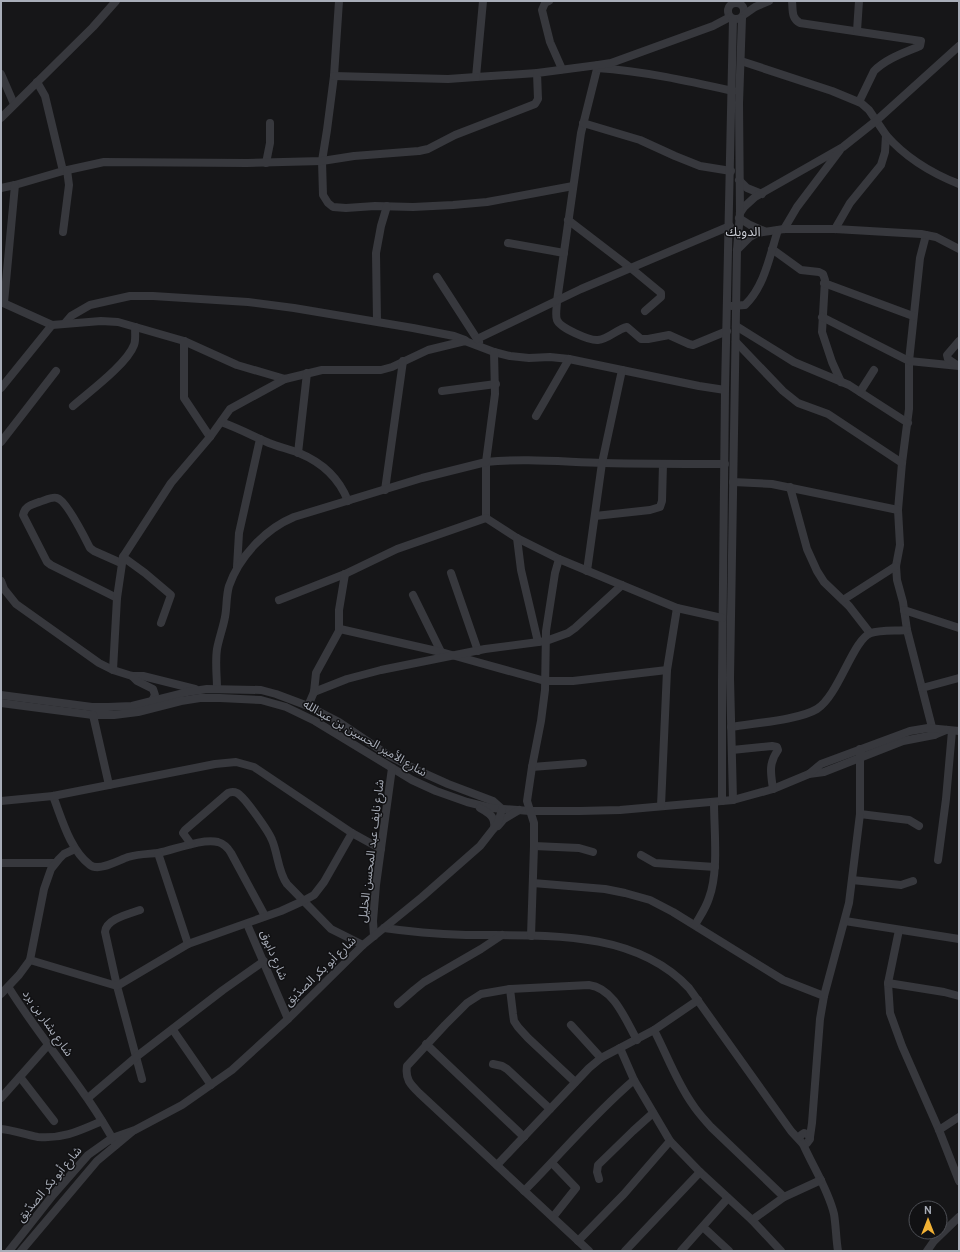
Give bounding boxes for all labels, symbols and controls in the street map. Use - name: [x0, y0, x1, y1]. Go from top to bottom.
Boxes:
- district label: الدويك: [725, 223, 761, 239]
- street label: شارع الأمير الحسين بن عبدالله: [300, 696, 430, 781]
- street label: شارع نايف عبد المحسن الخليل: [354, 778, 389, 924]
- street label: شارع دابوق: [255, 928, 292, 983]
- street label: شارع أبو بكر الصدّيق: [281, 932, 360, 1010]
- street label: شارع بشار بن برد: [18, 986, 77, 1060]
- street label: شارع أبو بكر الصدّيق: [13, 1143, 86, 1226]
- north arrow: [908, 1200, 948, 1240]
- text: N: [924, 1203, 932, 1217]

